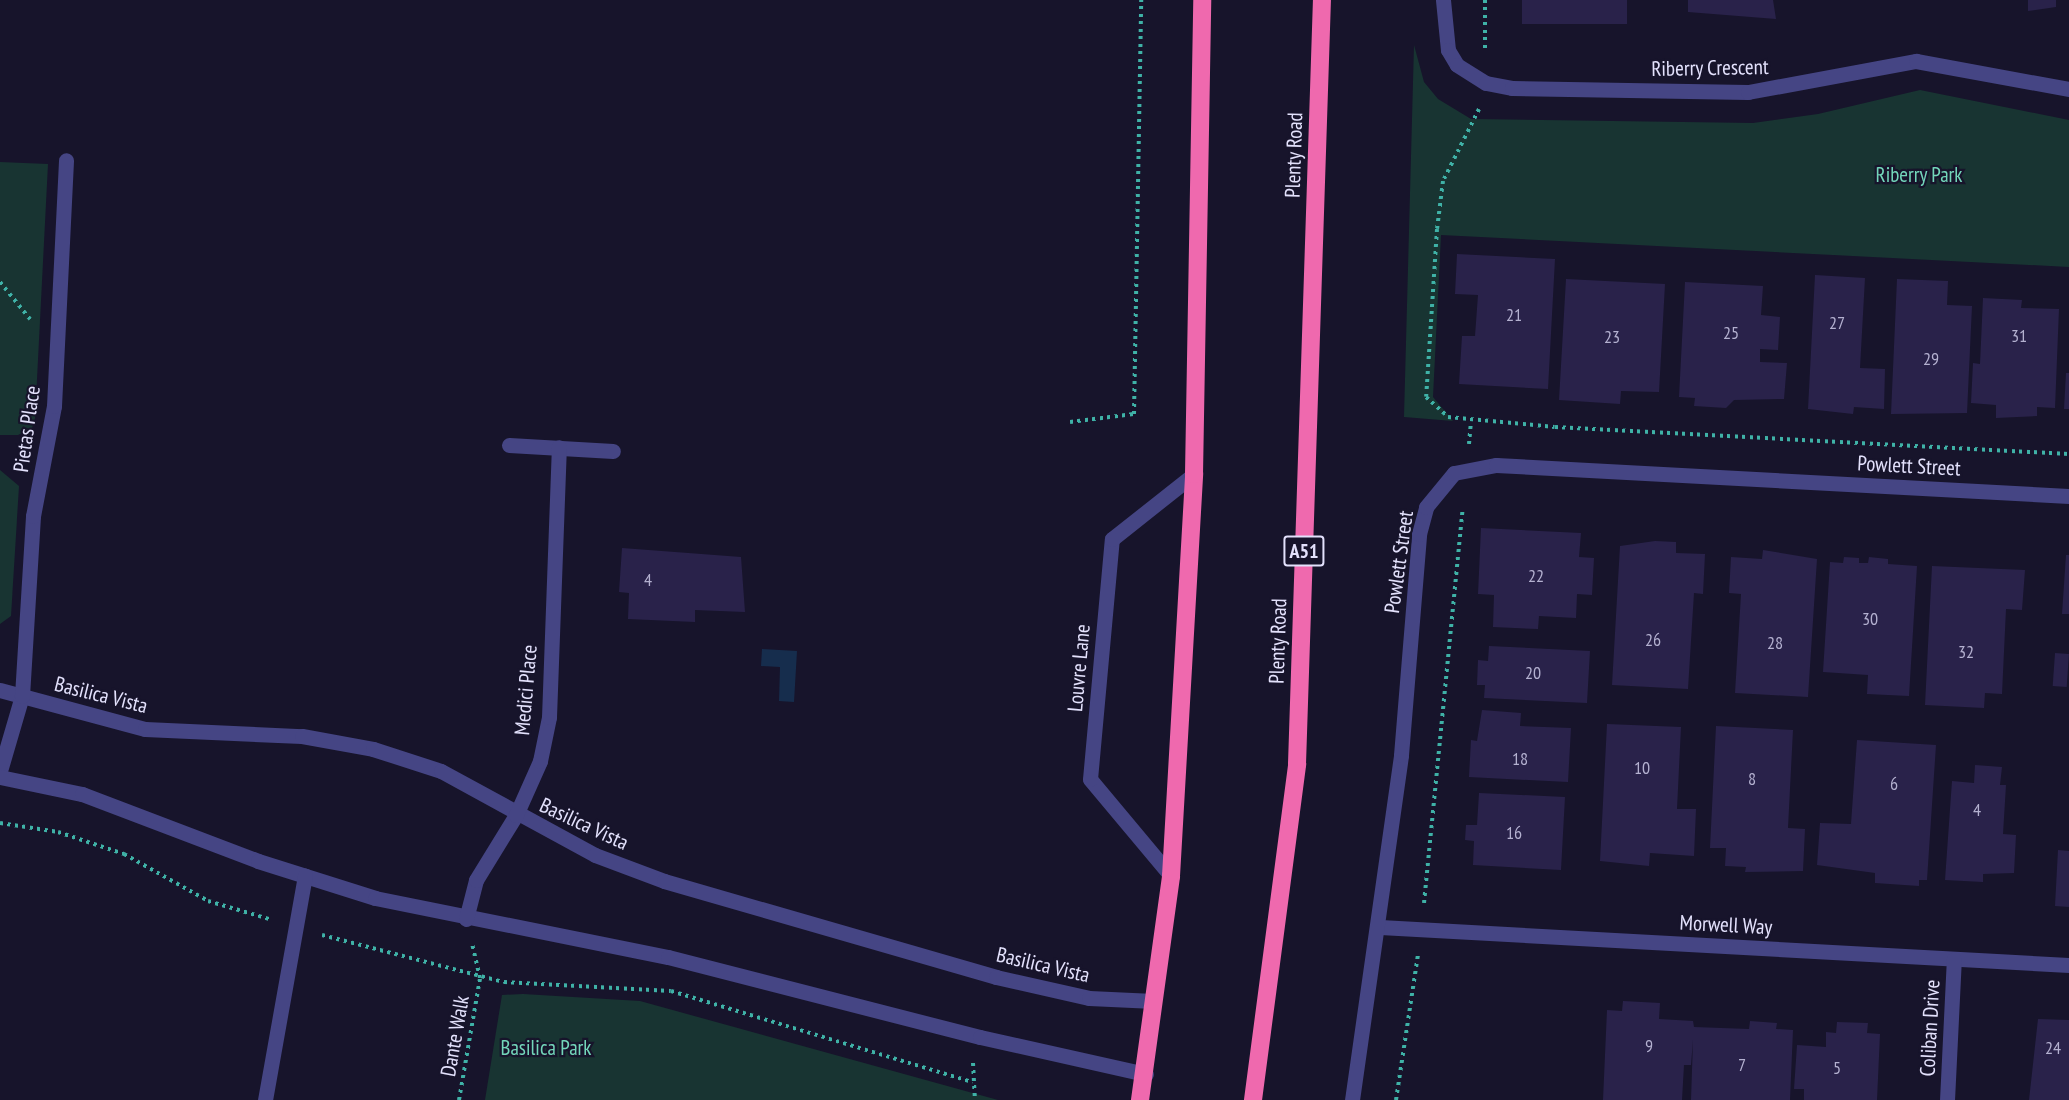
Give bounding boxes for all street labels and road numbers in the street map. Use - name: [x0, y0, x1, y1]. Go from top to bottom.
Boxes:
- street label: Riberry Crescent: [1651, 54, 1769, 82]
- street label: Plenty Road: [1280, 112, 1308, 198]
- street label: Pietas Place: [8, 384, 46, 474]
- street label: Powlett Street: [1857, 451, 1961, 481]
- street label: Powlett Street: [1379, 509, 1419, 615]
- road number: A51: [1283, 534, 1325, 568]
- street label: Plenty Road: [1264, 598, 1292, 684]
- street label: Louvre Lane: [1063, 623, 1095, 713]
- street label: Medici Place: [509, 644, 543, 736]
- street label: Basilica Vista: [52, 671, 150, 719]
- street label: Basilica Vista: [535, 792, 633, 856]
- street label: Morwell Way: [1679, 910, 1773, 940]
- street label: Basilica Vista: [994, 942, 1092, 988]
- street label: Coliban Drive: [1915, 979, 1945, 1077]
- street label: Dante Walk: [435, 993, 475, 1079]

